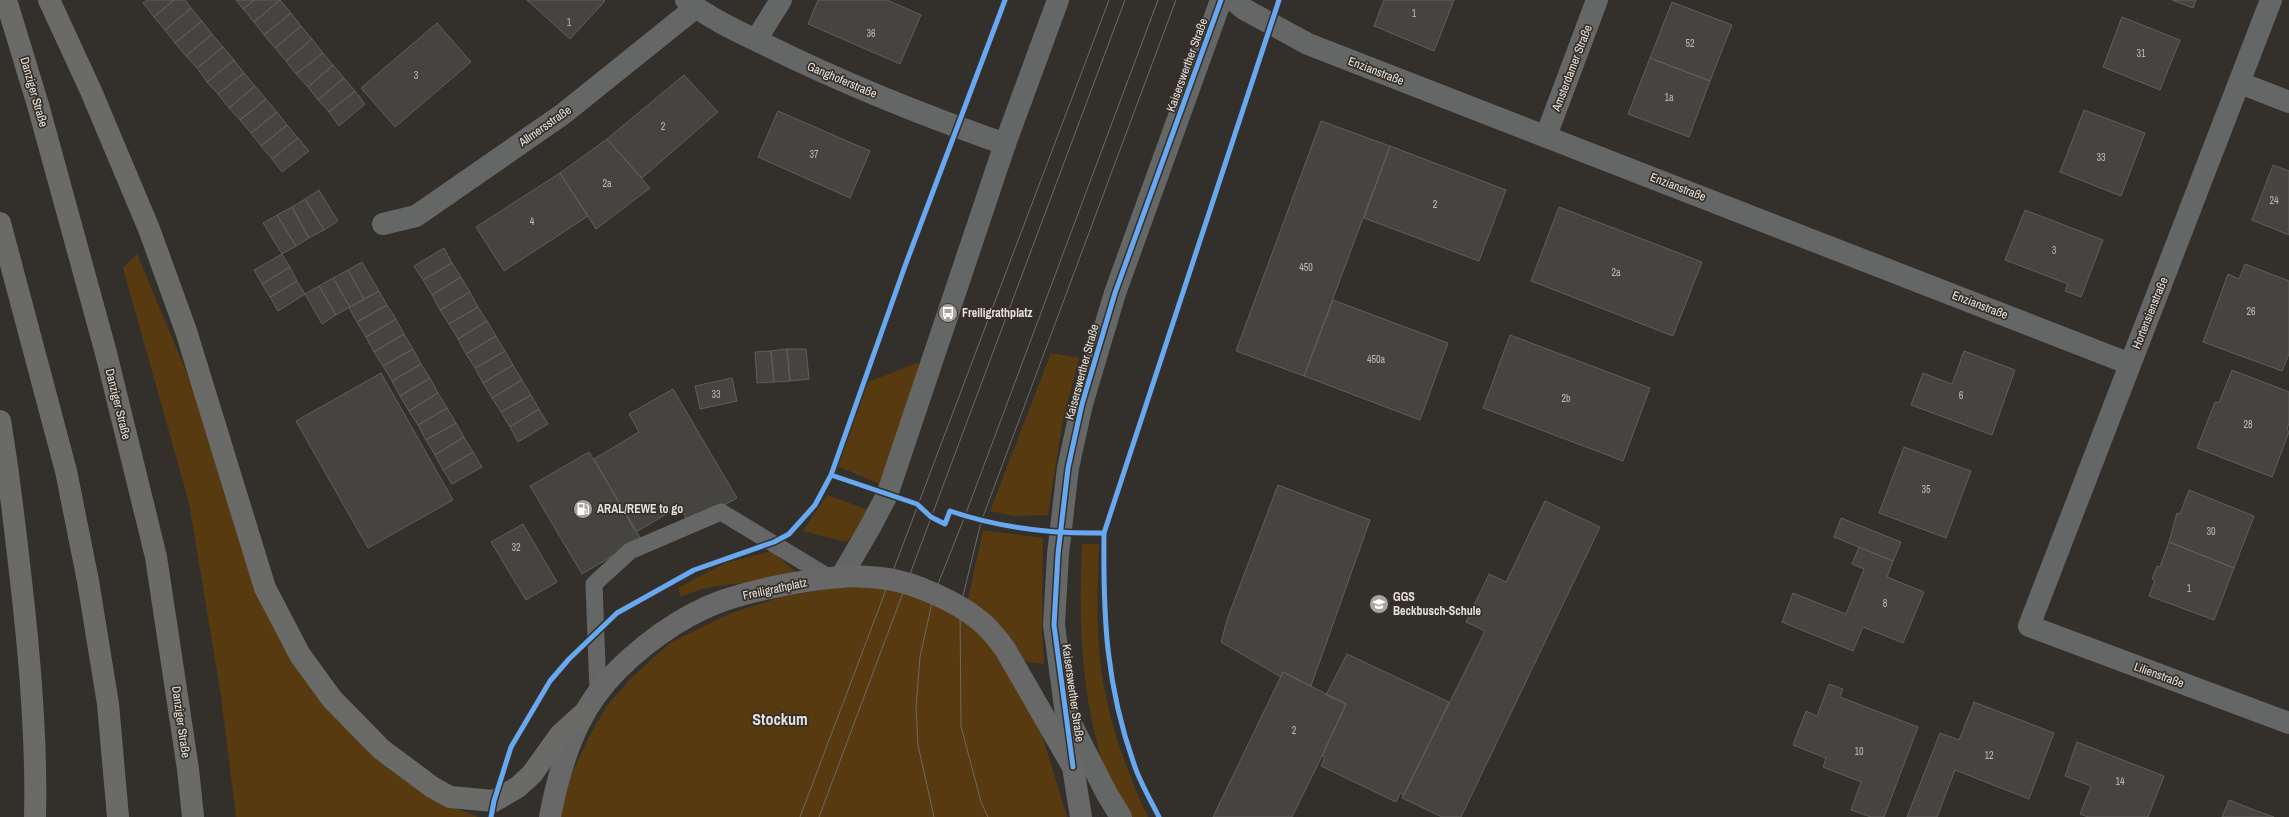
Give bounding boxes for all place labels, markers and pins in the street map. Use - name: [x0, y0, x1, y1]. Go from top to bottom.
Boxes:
- bus stop icon: Freiligrathplatz: [937, 302, 959, 324]
- place label: Freiligrathplatz: [962, 305, 1033, 321]
- fuel station icon: ARAL/REWE to go: [572, 498, 594, 520]
- place label: ARAL/REWE to go: [597, 501, 683, 517]
- place label: GGS Beckbusch-Schule: [1393, 589, 1482, 619]
- school or university icon: GGS Beckbusch-Schule: [1368, 593, 1390, 615]

